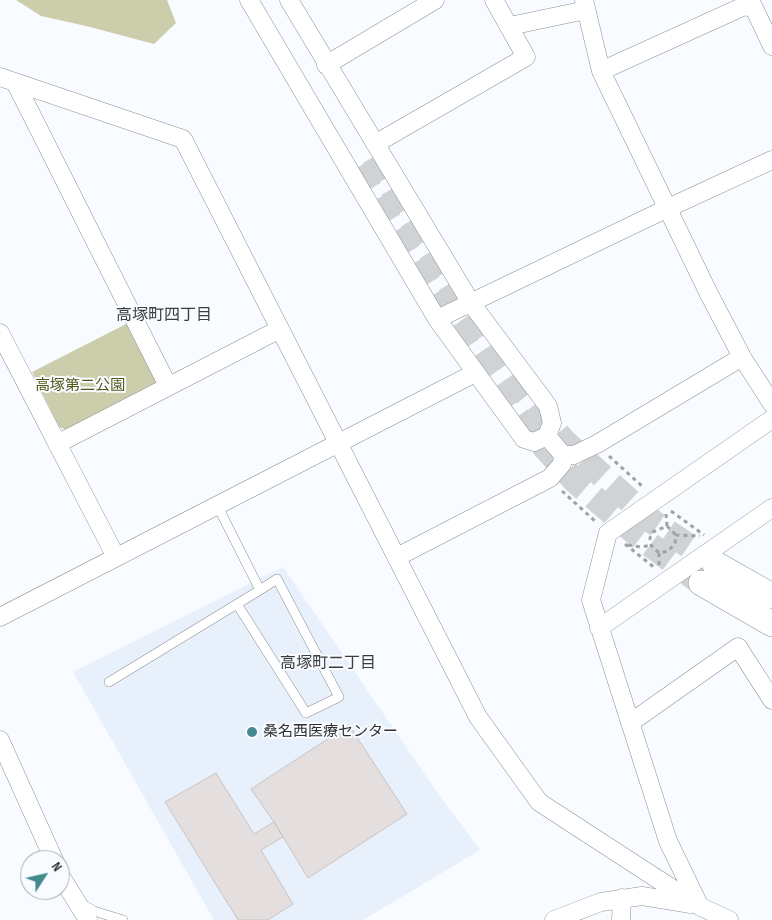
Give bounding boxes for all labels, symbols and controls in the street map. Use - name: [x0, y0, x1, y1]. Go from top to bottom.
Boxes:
- district label: 高塚町四丁目: [116, 306, 212, 326]
- park label: 高塚第二公園: [35, 377, 125, 395]
- district label: 高塚町二丁目: [280, 654, 376, 674]
- place label: 桑名西医療センター: [263, 723, 398, 741]
- marker: 桑名西医療センター: [245, 725, 259, 739]
- north arrow: [20, 850, 70, 900]
- text: N: [48, 859, 66, 875]

